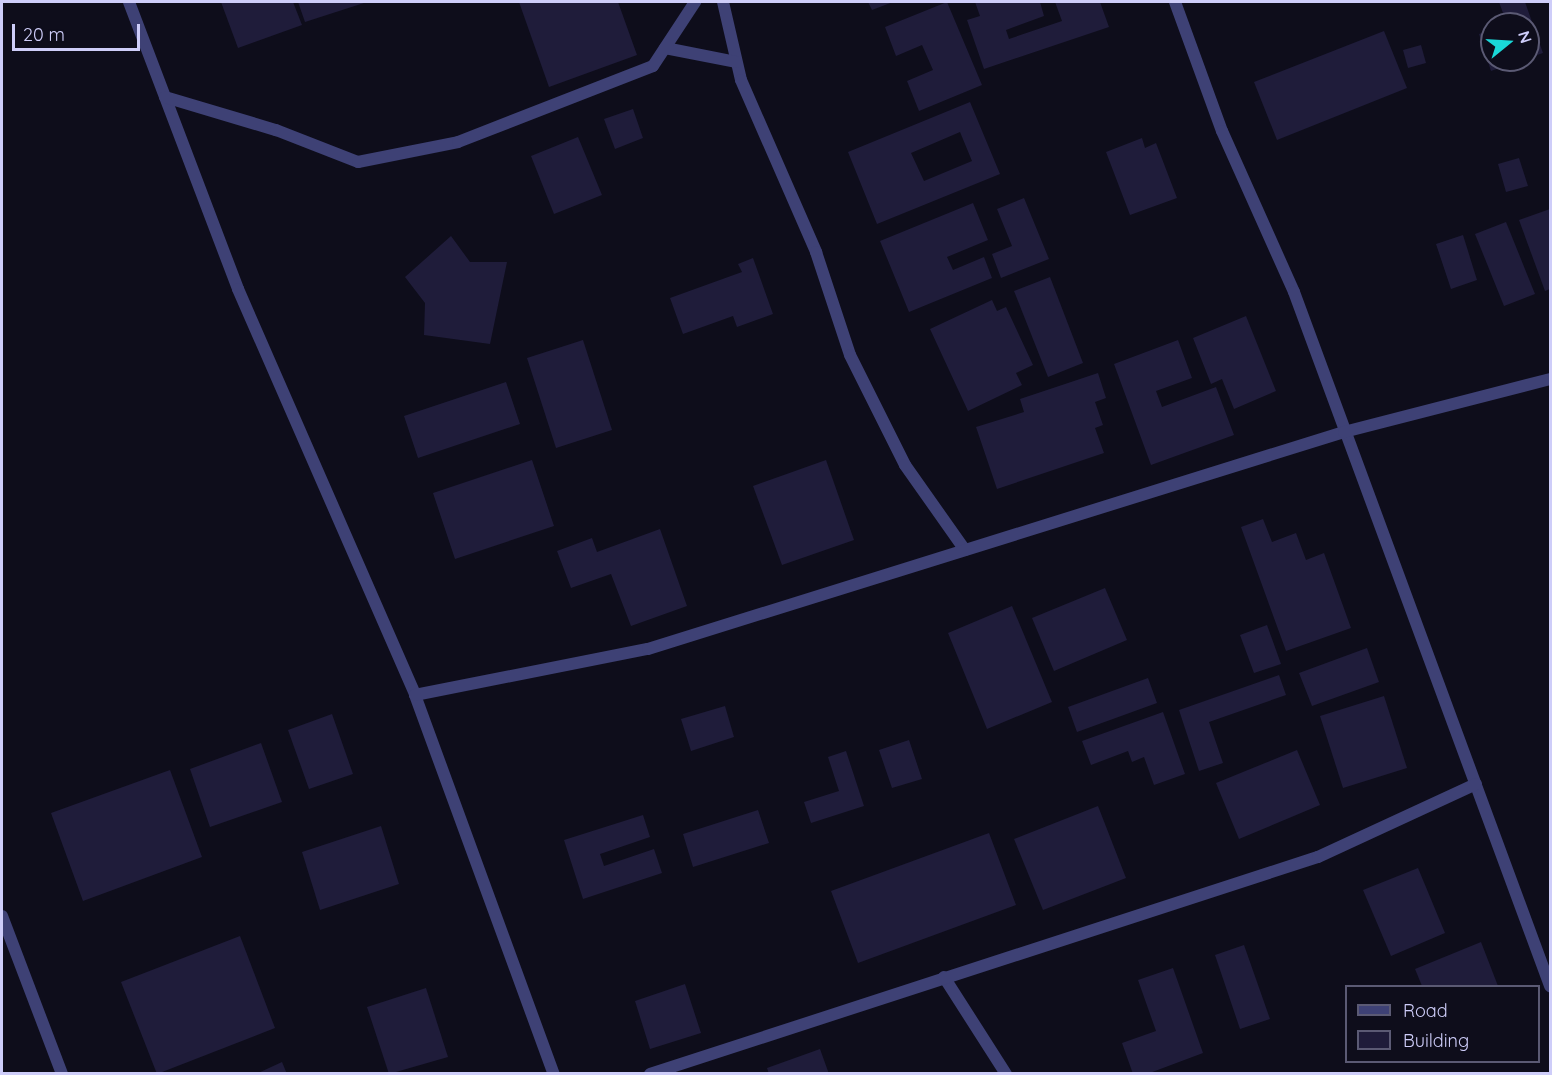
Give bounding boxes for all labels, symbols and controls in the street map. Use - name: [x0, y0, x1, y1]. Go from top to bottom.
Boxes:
- scale bar: [15, 12, 142, 50]
- north arrow: [1480, 12, 1540, 72]
- text: 20 m: [23, 23, 65, 46]
- text: N: [1514, 28, 1537, 46]
- legend: [1345, 985, 1540, 1063]
- text: Road: [1403, 999, 1448, 1022]
- text: Building: [1403, 1029, 1469, 1052]

